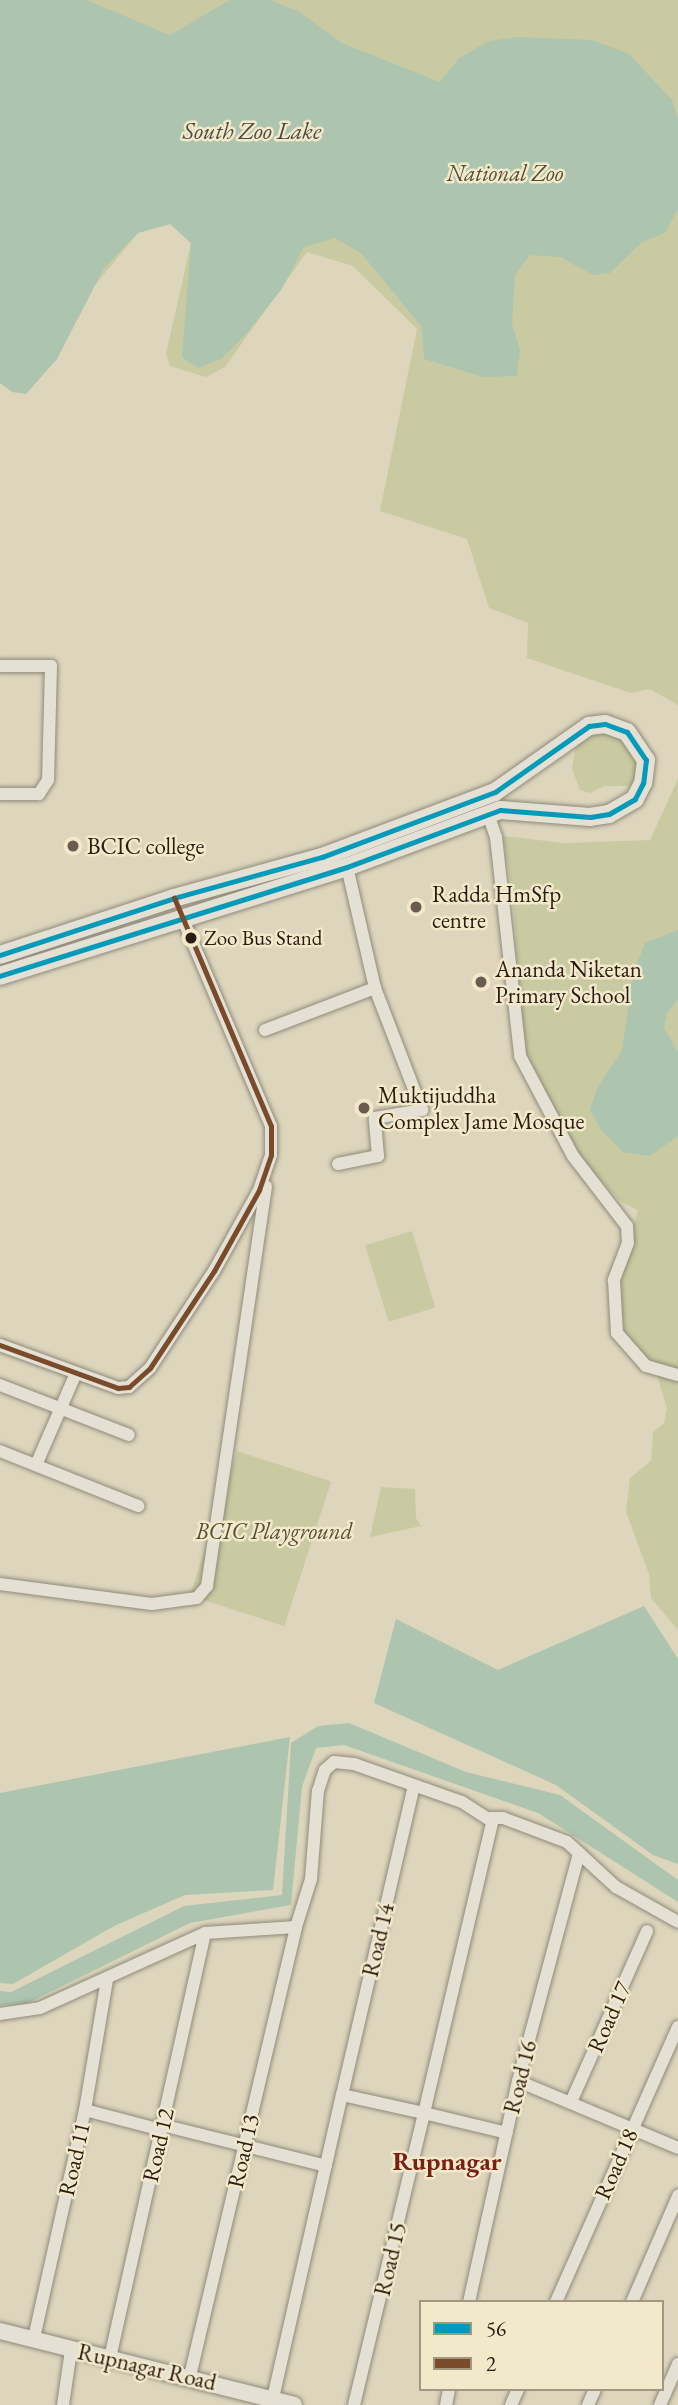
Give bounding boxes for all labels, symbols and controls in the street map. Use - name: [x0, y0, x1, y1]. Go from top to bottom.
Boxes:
- water label: South Zoo Lake: [183, 117, 321, 145]
- park label: National Zoo: [446, 159, 564, 187]
- place label: BCIC college: [87, 832, 205, 860]
- marker: BCIC college: [65, 838, 81, 854]
- place label: Radda HmSfp centre: [432, 880, 561, 934]
- marker: Radda HmSfp centre: [406, 897, 426, 917]
- place label: Zoo Bus Stand: [204, 925, 322, 951]
- marker: Zoo Bus Stand: [184, 931, 198, 945]
- place label: Ananda Niketan Primary School: [495, 955, 642, 1009]
- marker: Ananda Niketan Primary School: [473, 974, 489, 990]
- place label: Muktijuddha Complex Jame Mosque: [378, 1081, 584, 1135]
- marker: Muktijuddha Complex Jame Mosque: [356, 1100, 372, 1116]
- park label: BCIC Playground: [195, 1517, 353, 1545]
- street label: Road 14: [356, 1900, 400, 1980]
- street label: Road 17: [581, 1977, 637, 2057]
- street label: Road 16: [498, 2037, 542, 2117]
- street label: Road 12: [136, 2105, 180, 2185]
- street label: Road 13: [221, 2111, 265, 2191]
- street label: Road 11: [52, 2119, 96, 2199]
- street label: Road 18: [588, 2124, 644, 2204]
- district label: Rupnagar: [392, 2146, 502, 2178]
- street label: Road 15: [368, 2219, 412, 2299]
- legend: [419, 2300, 664, 2391]
- text: 56: [486, 2315, 506, 2342]
- street label: Rupnagar Road: [75, 2338, 219, 2396]
- text: 2: [486, 2350, 496, 2377]

